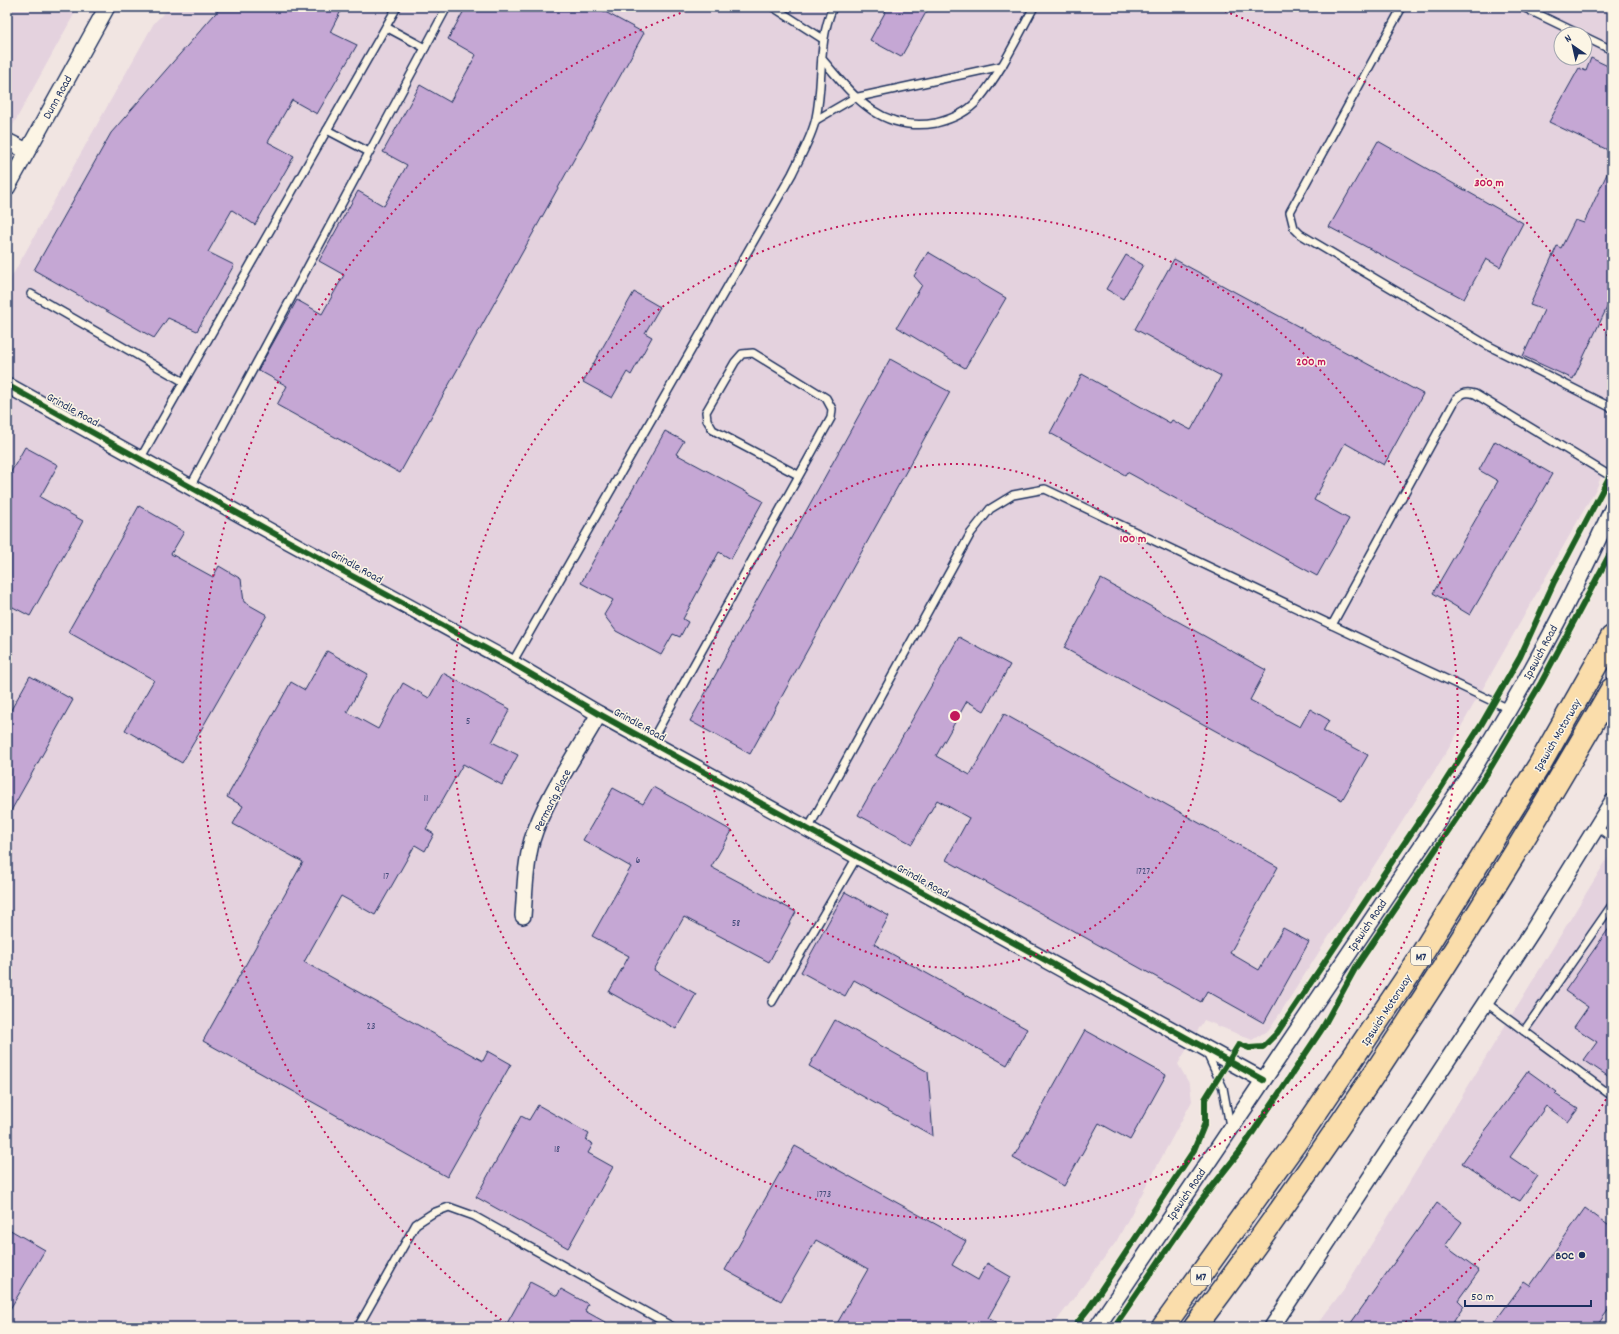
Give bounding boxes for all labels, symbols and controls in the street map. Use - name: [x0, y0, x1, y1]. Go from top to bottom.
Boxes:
- north arrow: [1553, 26, 1593, 66]
- text: N: [1562, 31, 1576, 48]
- street label: Dunn Road: [39, 73, 77, 123]
- text: 300 m: [1474, 175, 1504, 192]
- text: 200 m: [1296, 354, 1326, 371]
- street label: Grindle Road: [43, 389, 101, 432]
- text: 100 m: [1120, 531, 1146, 548]
- street label: Grindle Road: [327, 546, 385, 589]
- street label: Ipswich Road: [1520, 622, 1563, 683]
- street label: Ipswich Motorway: [1530, 695, 1587, 776]
- street label: Grindle Road: [610, 704, 668, 747]
- centre of rings: [948, 709, 962, 723]
- house number: 5: [466, 715, 471, 729]
- street label: Permarig Place: [530, 767, 576, 835]
- house number: 11: [424, 792, 428, 806]
- house number: 6: [636, 854, 641, 868]
- street label: Grindle Road: [893, 860, 951, 903]
- house number: 1727: [1136, 865, 1150, 879]
- house number: 17: [383, 870, 389, 884]
- street label: Ipswich Road: [1344, 896, 1392, 955]
- house number: 58: [732, 917, 740, 931]
- road number: M7: [1411, 947, 1431, 965]
- street label: Ipswich Motorway: [1358, 971, 1417, 1050]
- house number: 23: [367, 1020, 375, 1034]
- house number: 18: [554, 1143, 560, 1157]
- street label: Ipswich Road: [1163, 1165, 1211, 1224]
- house number: 1773: [817, 1188, 831, 1202]
- place label: BOC: [1555, 1248, 1574, 1265]
- marker: BOC: [1577, 1250, 1587, 1260]
- road number: M7: [1191, 1267, 1211, 1285]
- scale bar: [1465, 1282, 1591, 1308]
- text: 50 m: [1471, 1289, 1494, 1306]

